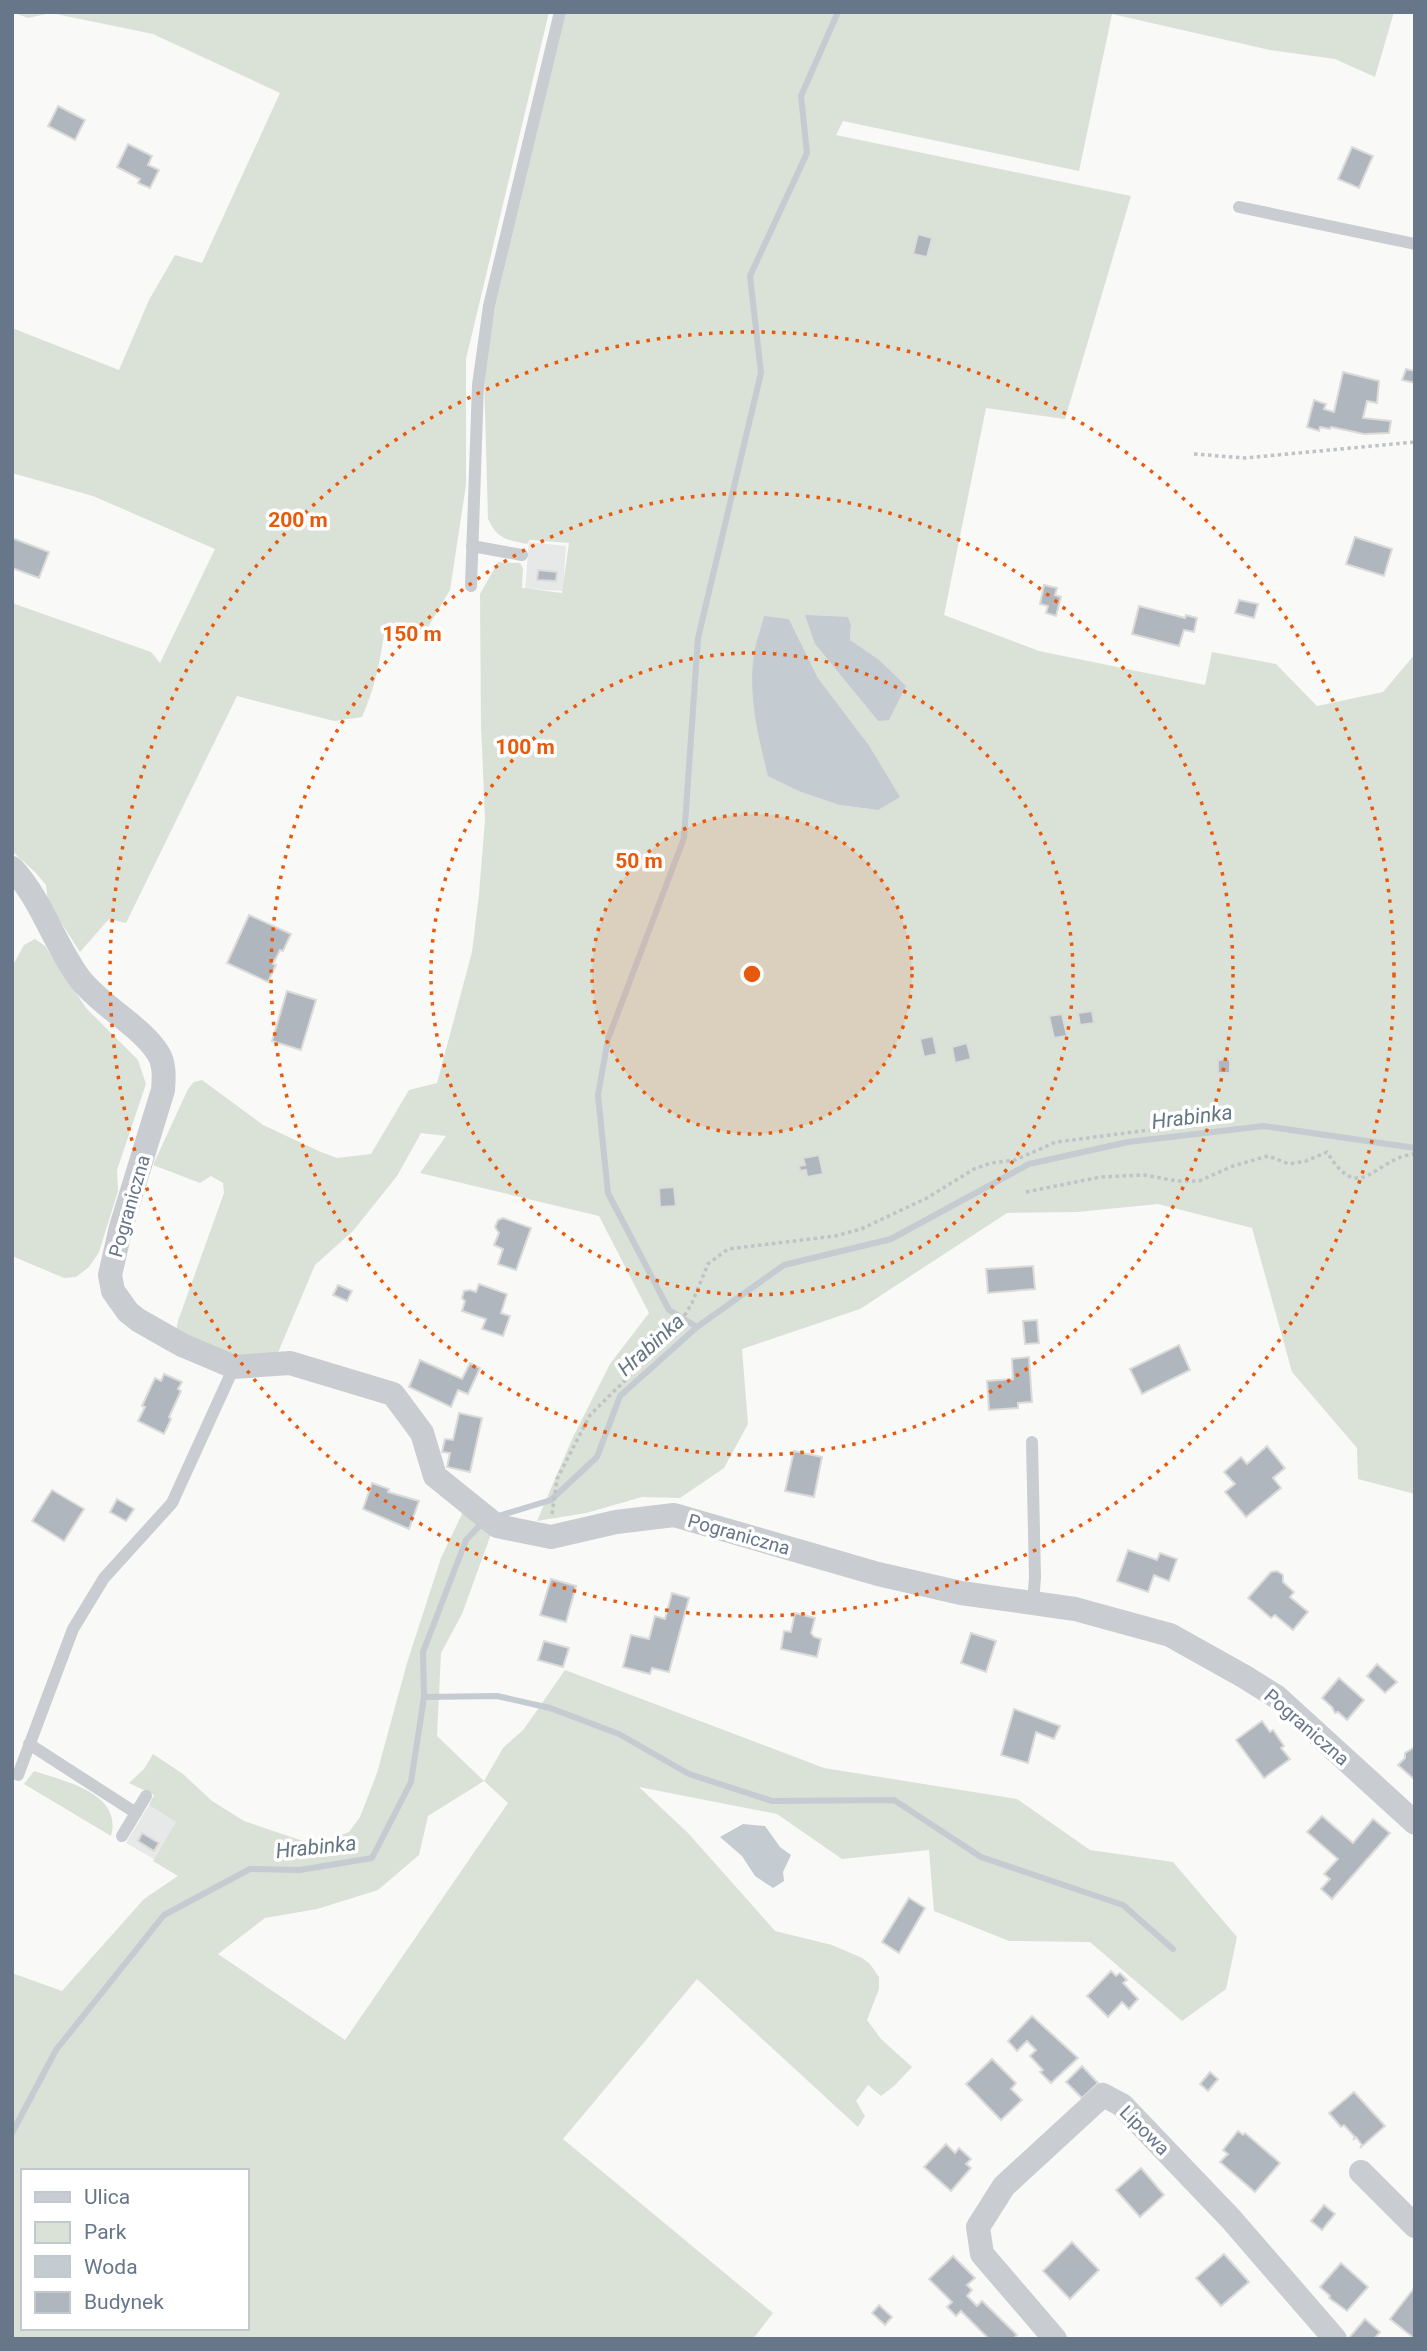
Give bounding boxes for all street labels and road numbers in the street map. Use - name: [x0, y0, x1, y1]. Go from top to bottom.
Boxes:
- street label: Pograniczna: [104, 1152, 155, 1260]
- street label: Pograniczna: [685, 1509, 793, 1560]
- street label: Pograniczna: [1259, 1684, 1354, 1771]
- street label: Lipowa: [1115, 2101, 1174, 2160]

